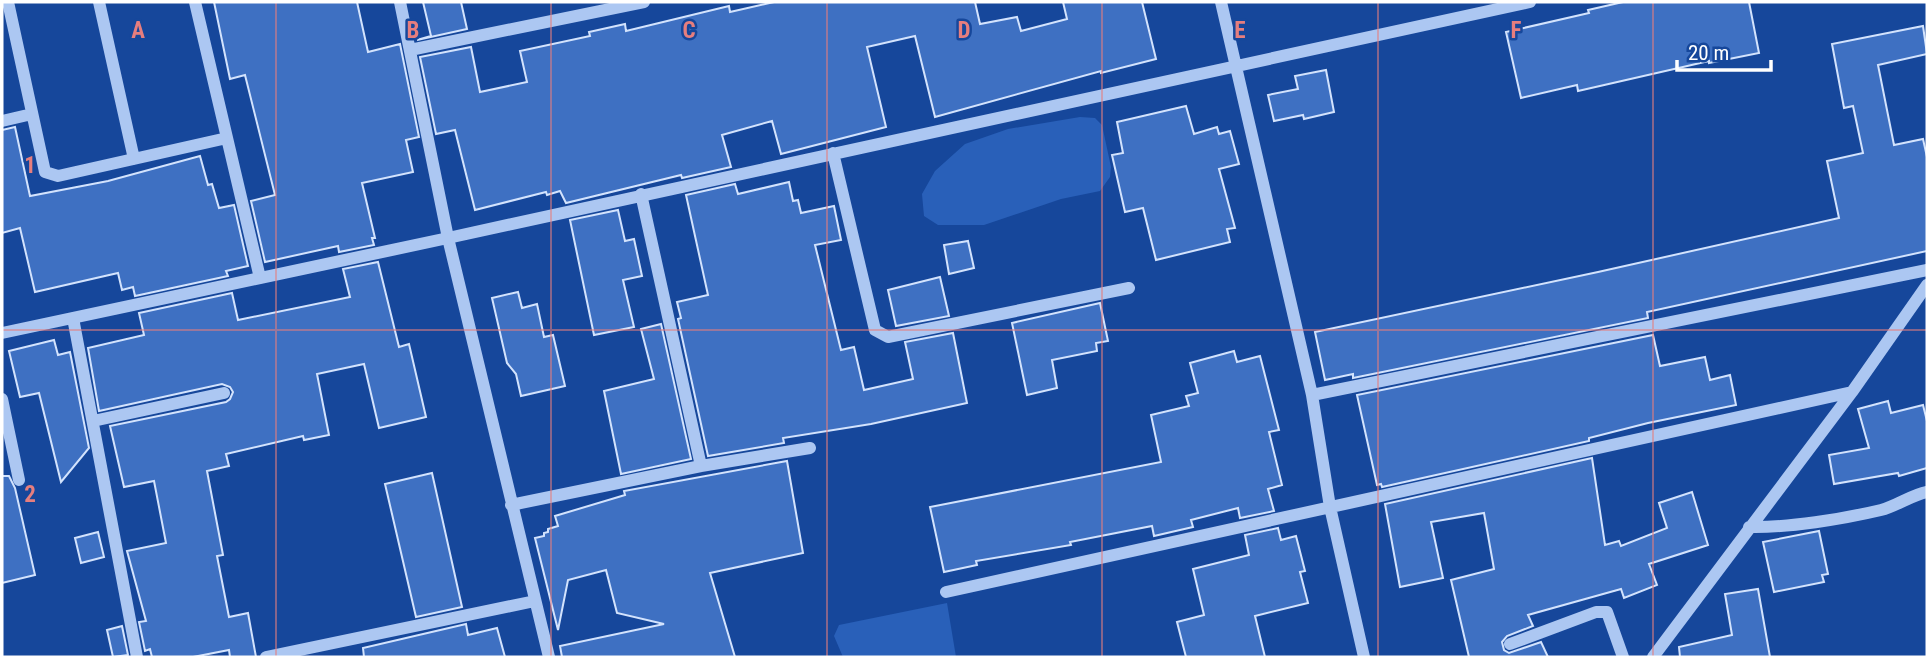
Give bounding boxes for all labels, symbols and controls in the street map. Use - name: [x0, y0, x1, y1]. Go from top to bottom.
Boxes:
- text: A: [131, 17, 145, 44]
- text: B: [407, 17, 419, 44]
- text: C: [682, 17, 696, 44]
- text: D: [958, 17, 971, 44]
- text: E: [1234, 17, 1246, 44]
- text: F: [1511, 17, 1522, 44]
- scale bar: [1677, 28, 1772, 72]
- text: 20 m: [1688, 41, 1729, 65]
- text: 1: [24, 152, 36, 179]
- text: 2: [24, 481, 36, 508]

